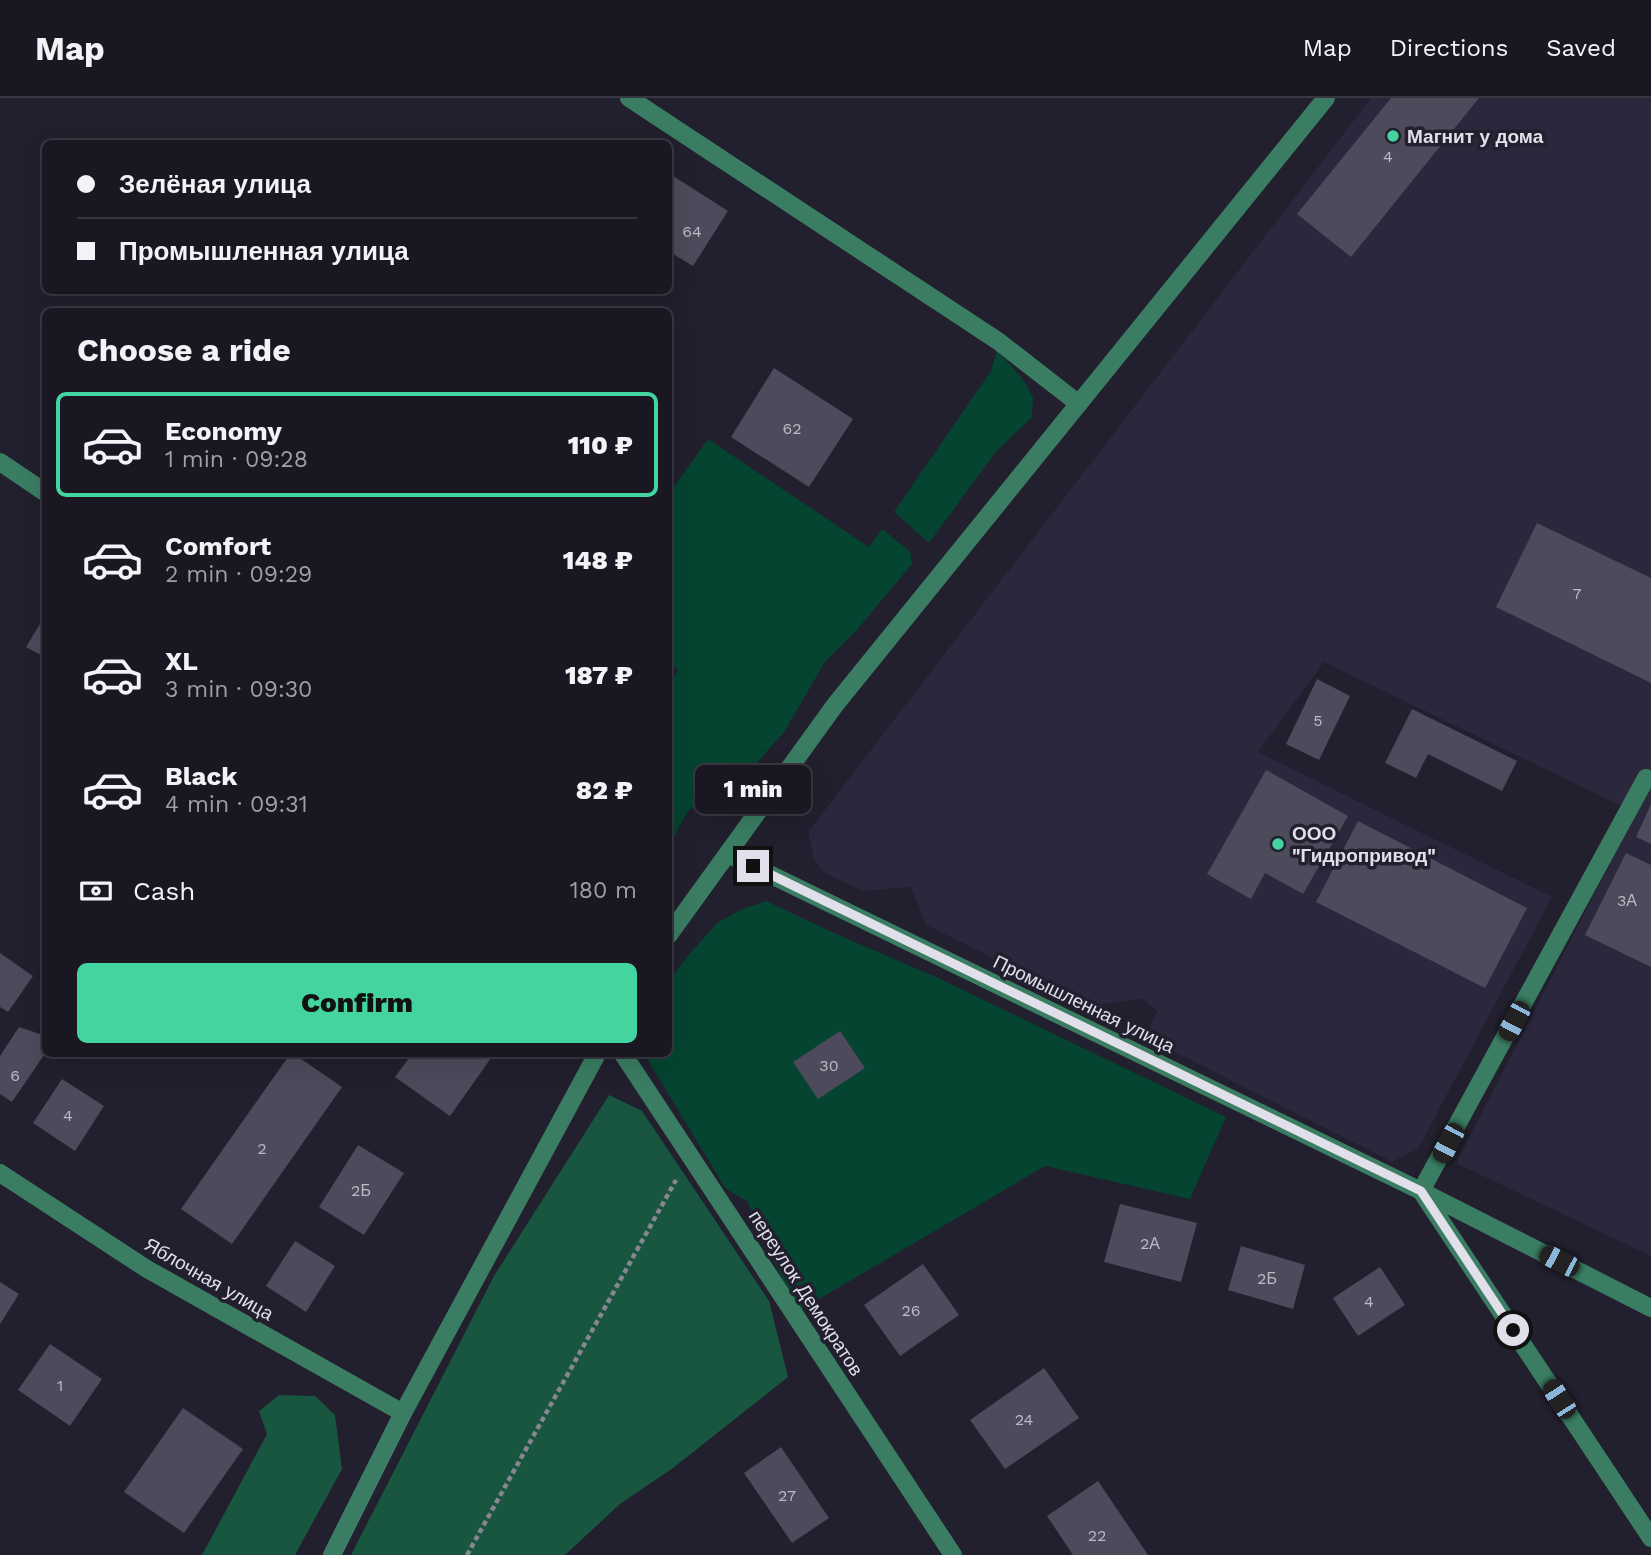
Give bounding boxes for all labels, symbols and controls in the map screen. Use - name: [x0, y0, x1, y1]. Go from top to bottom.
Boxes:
- text: Map: [35, 29, 105, 68]
- text: Map: [1303, 34, 1352, 62]
- text: Directions: [1390, 34, 1508, 62]
- text: Saved: [1546, 34, 1616, 62]
- place label: Магнит у дома: [1407, 125, 1544, 148]
- marker: Магнит у дома: [1385, 128, 1401, 144]
- house number: 4: [1383, 147, 1393, 166]
- text: Зелёная улица: [119, 169, 311, 199]
- house number: 64: [682, 222, 702, 241]
- text: Промышленная улица: [119, 236, 409, 266]
- text: Choose a ride: [77, 331, 291, 369]
- icon: car: [81, 413, 144, 476]
- text: Economy: [165, 416, 282, 446]
- house number: 62: [782, 419, 802, 438]
- text: 110 ₽: [568, 430, 633, 460]
- text: 1 min · 09:28: [165, 446, 308, 473]
- icon: car: [81, 528, 144, 591]
- text: Comfort: [165, 531, 271, 561]
- text: 148 ₽: [563, 545, 633, 575]
- text: 2 min · 09:29: [165, 561, 312, 588]
- house number: 7: [1573, 584, 1582, 603]
- icon: car: [81, 643, 144, 706]
- text: XL: [165, 646, 198, 676]
- text: 187 ₽: [565, 660, 633, 690]
- text: 3 min · 09:30: [165, 676, 312, 703]
- house number: 5: [1313, 711, 1323, 730]
- icon: car: [81, 758, 144, 821]
- text: Black: [165, 761, 237, 791]
- callout: 1 min: [695, 764, 811, 814]
- text: 82 ₽: [576, 775, 633, 805]
- text: 1 min: [723, 776, 783, 803]
- text: 4 min · 09:31: [165, 791, 308, 818]
- place label: ООО "Гидропривод": [1292, 822, 1436, 867]
- marker: ООО "Гидропривод": [1270, 836, 1286, 852]
- route end: [737, 850, 769, 882]
- icon: cash: [77, 872, 115, 910]
- text: Cash: [133, 876, 195, 906]
- text: 180 m: [570, 877, 637, 904]
- house number: 3А: [1617, 891, 1637, 910]
- street label: Промышленная улица: [990, 950, 1179, 1058]
- button: Confirm: [77, 963, 637, 1043]
- car: [1495, 998, 1534, 1044]
- house number: 30: [819, 1056, 839, 1075]
- house number: 6: [10, 1066, 20, 1085]
- house number: 4: [63, 1106, 73, 1125]
- car: [1429, 1120, 1468, 1166]
- house number: 2: [257, 1139, 267, 1158]
- house number: 2Б: [351, 1181, 371, 1200]
- street label: переулок Демократов: [744, 1206, 868, 1380]
- street label: Яблочная улица: [140, 1233, 278, 1325]
- house number: 2А: [1140, 1234, 1160, 1253]
- car: [1536, 1242, 1583, 1280]
- house number: 2Б: [1257, 1269, 1277, 1288]
- house number: 4: [1364, 1292, 1374, 1311]
- house number: 26: [901, 1301, 921, 1320]
- route start: [1497, 1314, 1529, 1346]
- house number: 1: [57, 1376, 63, 1395]
- car: [1539, 1376, 1580, 1422]
- house number: 24: [1015, 1410, 1034, 1429]
- house number: 27: [778, 1486, 796, 1505]
- house number: 22: [1088, 1526, 1106, 1545]

